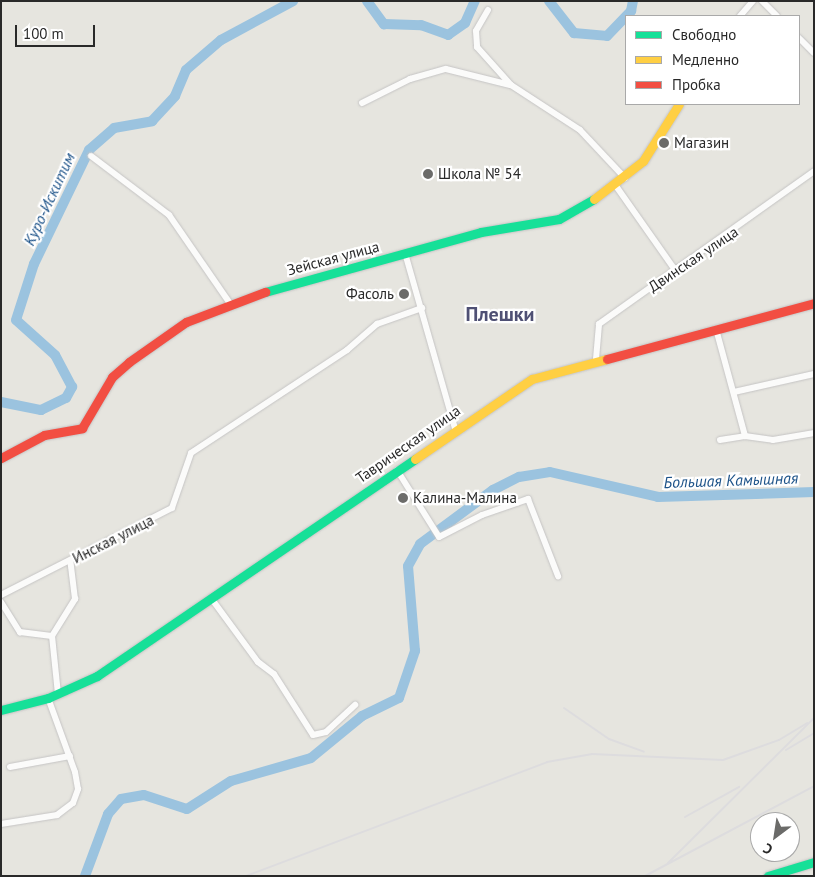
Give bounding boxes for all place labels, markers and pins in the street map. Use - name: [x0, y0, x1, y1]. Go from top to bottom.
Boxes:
- place label: Магазин: [674, 134, 729, 152]
- marker: Магазин: [658, 137, 670, 149]
- place label: Школа № 54: [438, 165, 521, 183]
- marker: Школа № 54: [422, 168, 434, 180]
- place label: Фасоль: [346, 285, 394, 303]
- marker: Фасоль: [398, 288, 410, 300]
- place label: Калина-Малина: [413, 489, 517, 507]
- marker: Калина-Малина: [397, 492, 409, 504]

